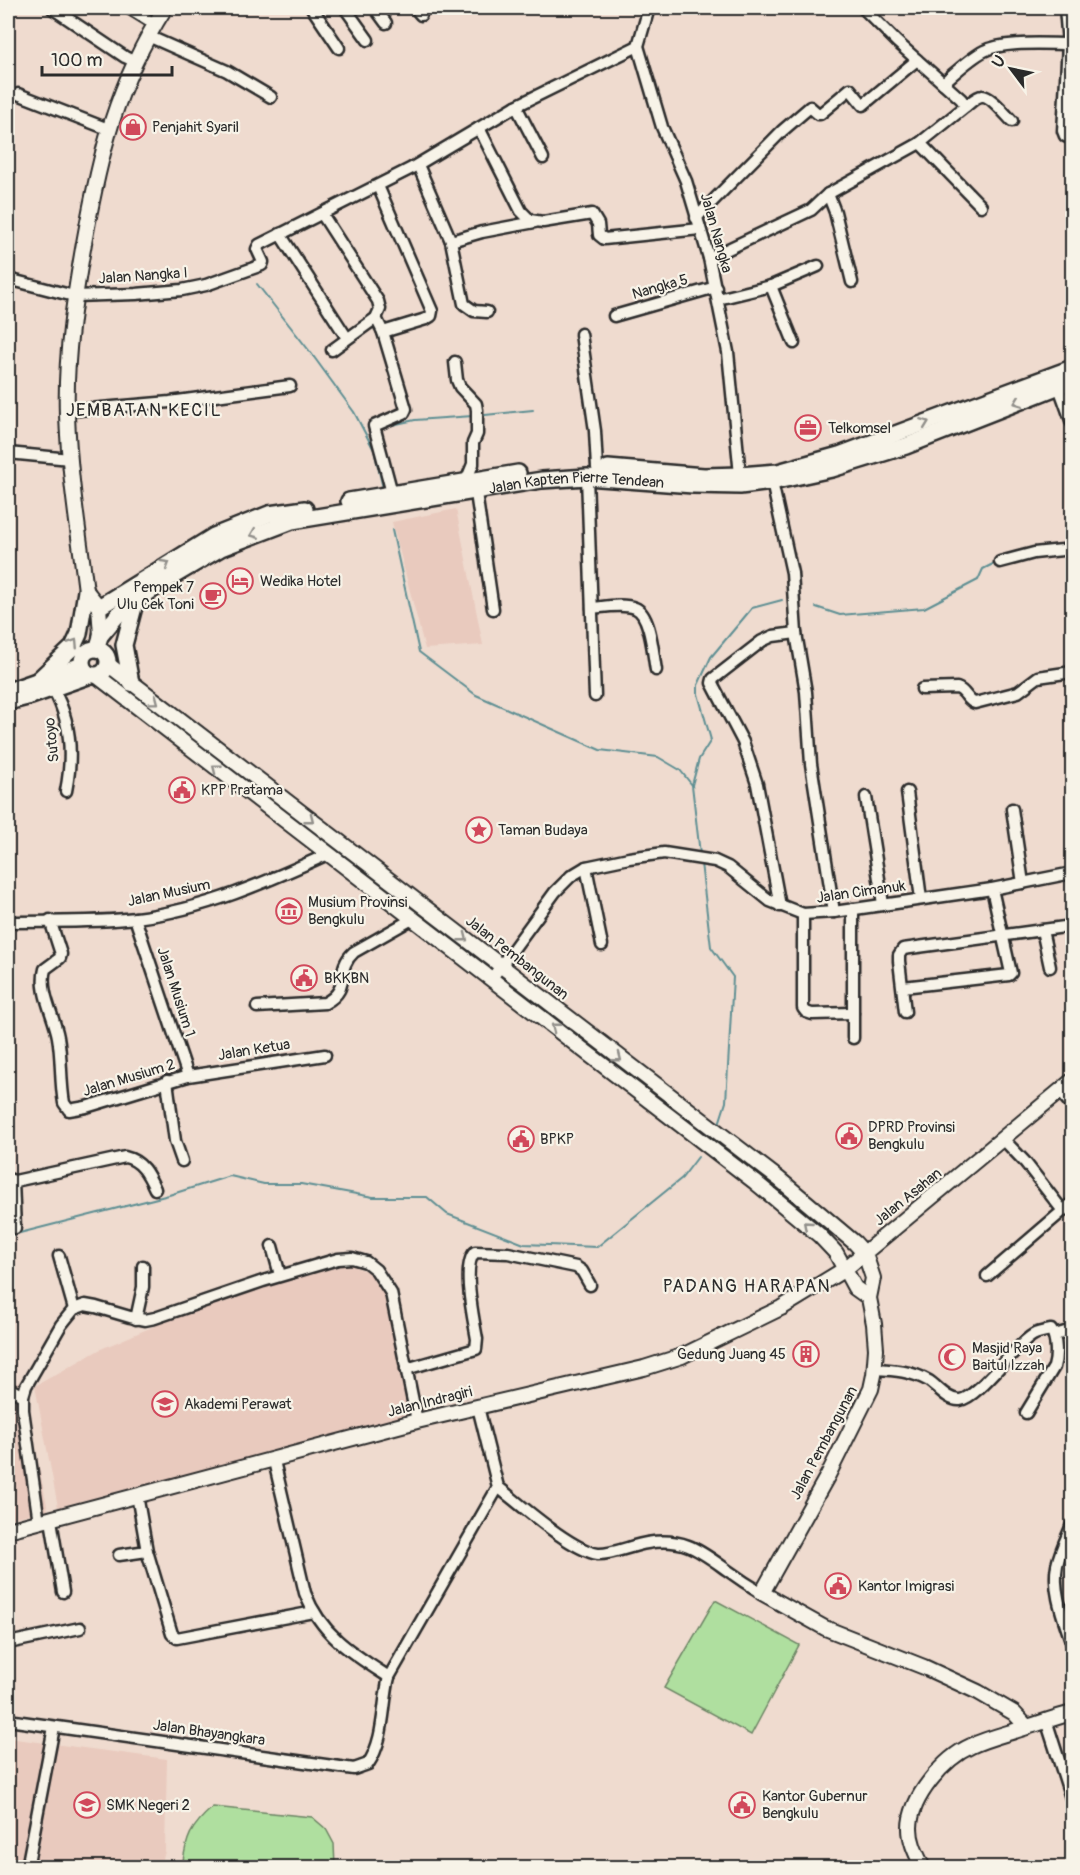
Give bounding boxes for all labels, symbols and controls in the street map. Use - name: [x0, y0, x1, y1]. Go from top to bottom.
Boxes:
- scale bar: [42, 39, 172, 77]
- north arrow: [981, 39, 1041, 99]
- text: 100 m: [51, 49, 103, 72]
- text: U: [988, 51, 1011, 71]
- shop icon: Penjahit Syaril: [118, 112, 148, 142]
- place label: Penjahit Syaril: [152, 118, 239, 137]
- street label: Jalan Nangka: [696, 191, 736, 275]
- street label: Jalan Nangka I: [98, 263, 188, 289]
- street label: Nangka 5: [630, 270, 690, 304]
- one-way arrow: [1013, 395, 1024, 408]
- district label: JEMBATAN KECIL: [66, 399, 222, 422]
- office icon: Telkomsel: [793, 413, 823, 443]
- one-way arrow: [919, 418, 930, 430]
- place label: Telkomsel: [828, 419, 891, 438]
- street label: Jalan Kapten Pierre Tendean: [487, 467, 665, 498]
- one-way arrow: [250, 527, 261, 539]
- one-way arrow: [160, 560, 170, 572]
- hotel icon: Wedika Hotel: [225, 566, 255, 596]
- place label: Wedika Hotel: [260, 572, 341, 591]
- place label: Pempek 7 Ulu Cek Toni: [117, 578, 194, 614]
- cafe icon: Pempek 7 Ulu Cek Toni: [198, 581, 228, 611]
- one-way arrow: [66, 638, 77, 649]
- one-way arrow: [148, 693, 159, 704]
- street label: Sutoyo: [40, 717, 64, 763]
- one-way arrow: [212, 765, 223, 776]
- public building icon: KPP Pratama: [167, 775, 197, 805]
- place label: KPP Pratama: [201, 781, 283, 800]
- one-way arrow: [303, 812, 314, 823]
- place icon: Taman Budaya: [464, 815, 494, 845]
- place label: Taman Budaya: [498, 821, 588, 840]
- street label: Jalan Musium: [126, 875, 212, 911]
- street label: Jalan Cimanuk: [815, 876, 907, 908]
- place label: Musium Provinsi Bengkulu: [308, 893, 408, 929]
- museum icon: Musium Provinsi Bengkulu: [274, 896, 304, 926]
- street label: Jalan Pembangunan: [462, 912, 572, 1004]
- one-way arrow: [457, 931, 468, 942]
- street label: Jalan Musium 1: [153, 945, 199, 1039]
- public building icon: BKKBN: [289, 963, 319, 993]
- place label: BKKBN: [324, 969, 369, 988]
- one-way arrow: [551, 1023, 562, 1034]
- street label: Jalan Ketua: [216, 1035, 292, 1065]
- one-way arrow: [612, 1050, 623, 1061]
- street label: Jalan Musium 2: [80, 1055, 178, 1101]
- place label: DPRD Provinsi Bengkulu: [868, 1118, 955, 1154]
- public building icon: DPRD Provinsi Bengkulu: [834, 1121, 864, 1151]
- public building icon: BPKP: [506, 1124, 536, 1154]
- place label: BPKP: [540, 1130, 574, 1149]
- street label: Jalan Asahan: [870, 1164, 946, 1230]
- one-way arrow: [803, 1221, 814, 1232]
- district label: PADANG HARAPAN: [663, 1275, 831, 1298]
- building icon: Gedung Juang 45: [791, 1339, 821, 1369]
- place label: Masjid Raya Baitul Izzah: [972, 1339, 1044, 1375]
- mosque icon: Masjid Raya Baitul Izzah: [937, 1342, 967, 1372]
- place label: Gedung Juang 45: [677, 1345, 786, 1364]
- street label: Jalan Indragiri: [386, 1382, 475, 1422]
- street label: Jalan Pembangunan: [786, 1383, 862, 1503]
- school or university icon: Akademi Perawat: [150, 1389, 180, 1419]
- place label: Akademi Perawat: [184, 1395, 293, 1414]
- public building icon: Kantor Imigrasi: [823, 1571, 853, 1601]
- place label: Kantor Imigrasi: [858, 1577, 954, 1596]
- street label: Jalan Bhayangkara: [152, 1716, 266, 1750]
- place label: Kantor Gubernur Bengkulu: [762, 1787, 868, 1823]
- school or university icon: SMK Negeri 2: [72, 1790, 102, 1820]
- public building icon: Kantor Gubernur Bengkulu: [727, 1790, 757, 1820]
- place label: SMK Negeri 2: [106, 1796, 190, 1815]

